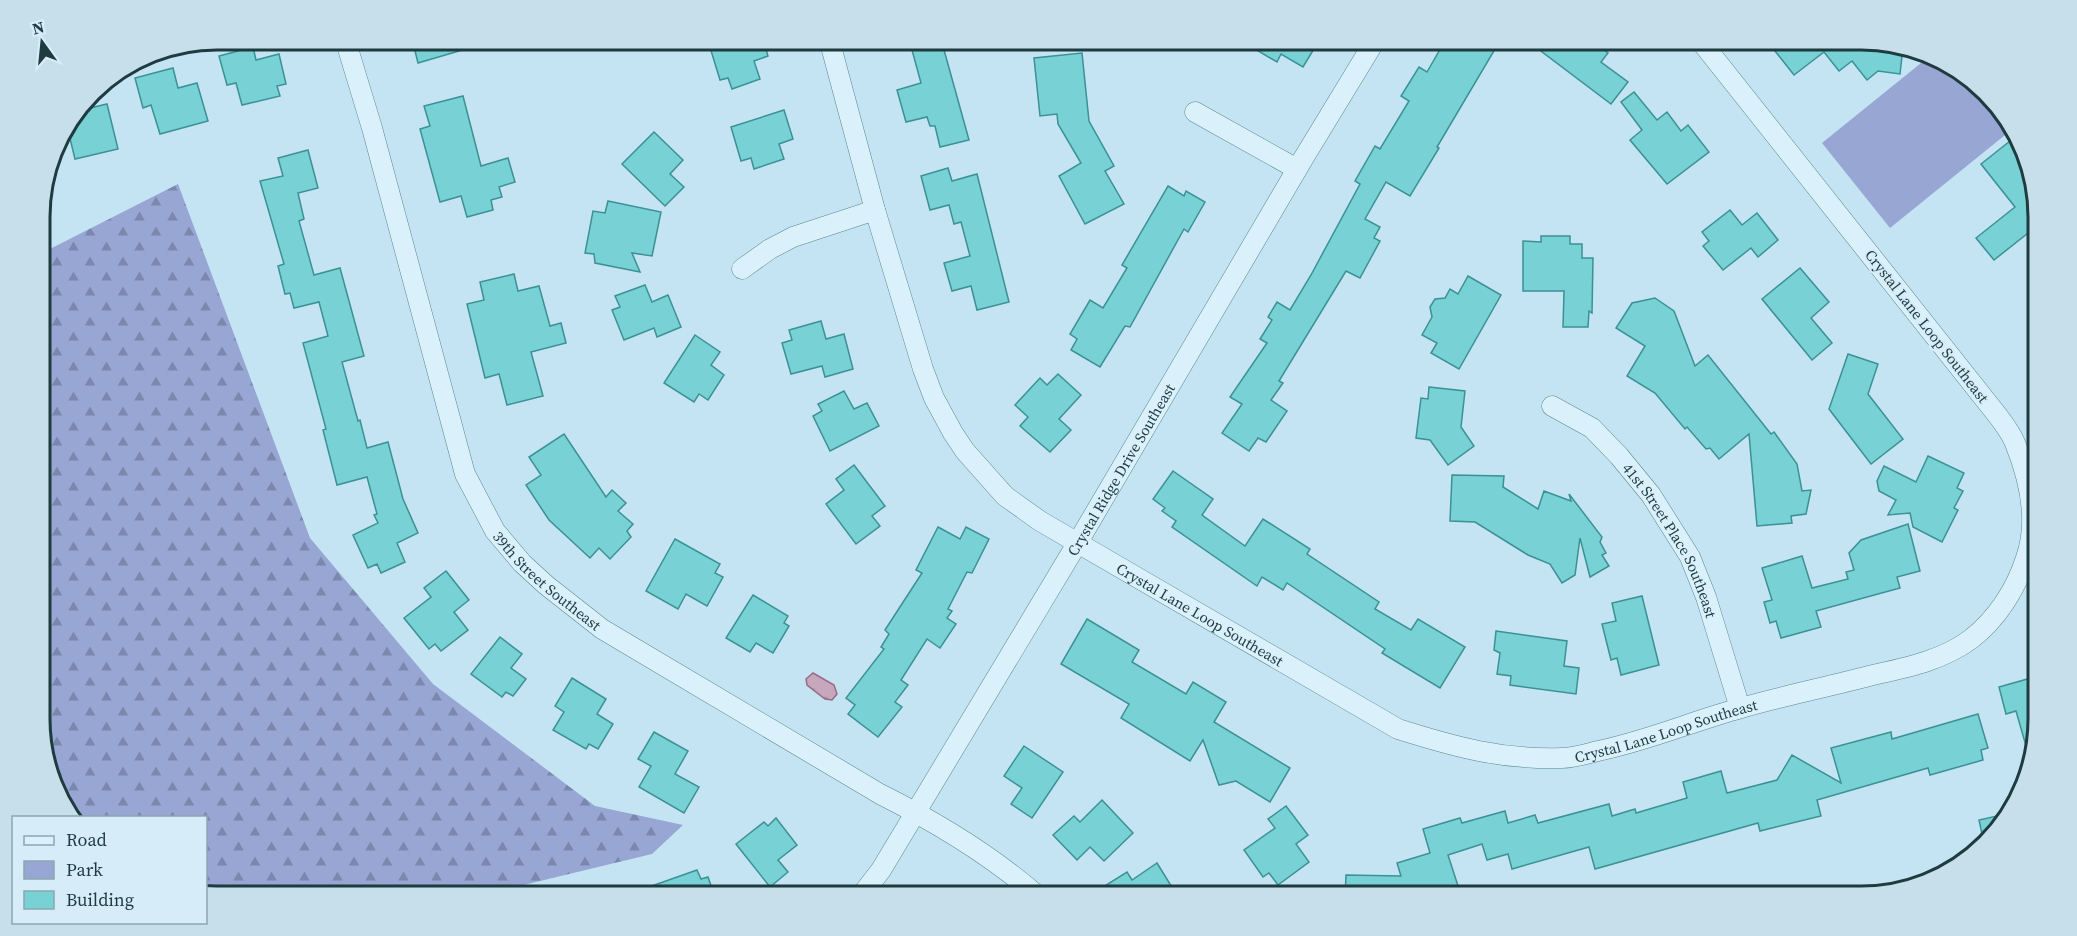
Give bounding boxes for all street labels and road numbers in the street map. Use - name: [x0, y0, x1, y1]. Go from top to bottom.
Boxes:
- street label: Crystal Lane Loop Southeast: [1860, 245, 1994, 407]
- street label: Crystal Ridge Drive Southeast: [1062, 379, 1180, 560]
- street label: 41st Street Place Southeast: [1618, 458, 1722, 620]
- street label: 39th Street Southeast: [489, 526, 606, 635]
- street label: Crystal Lane Loop Southeast: [1113, 557, 1288, 671]
- street label: Crystal Lane Loop Southeast: [1572, 693, 1760, 767]

